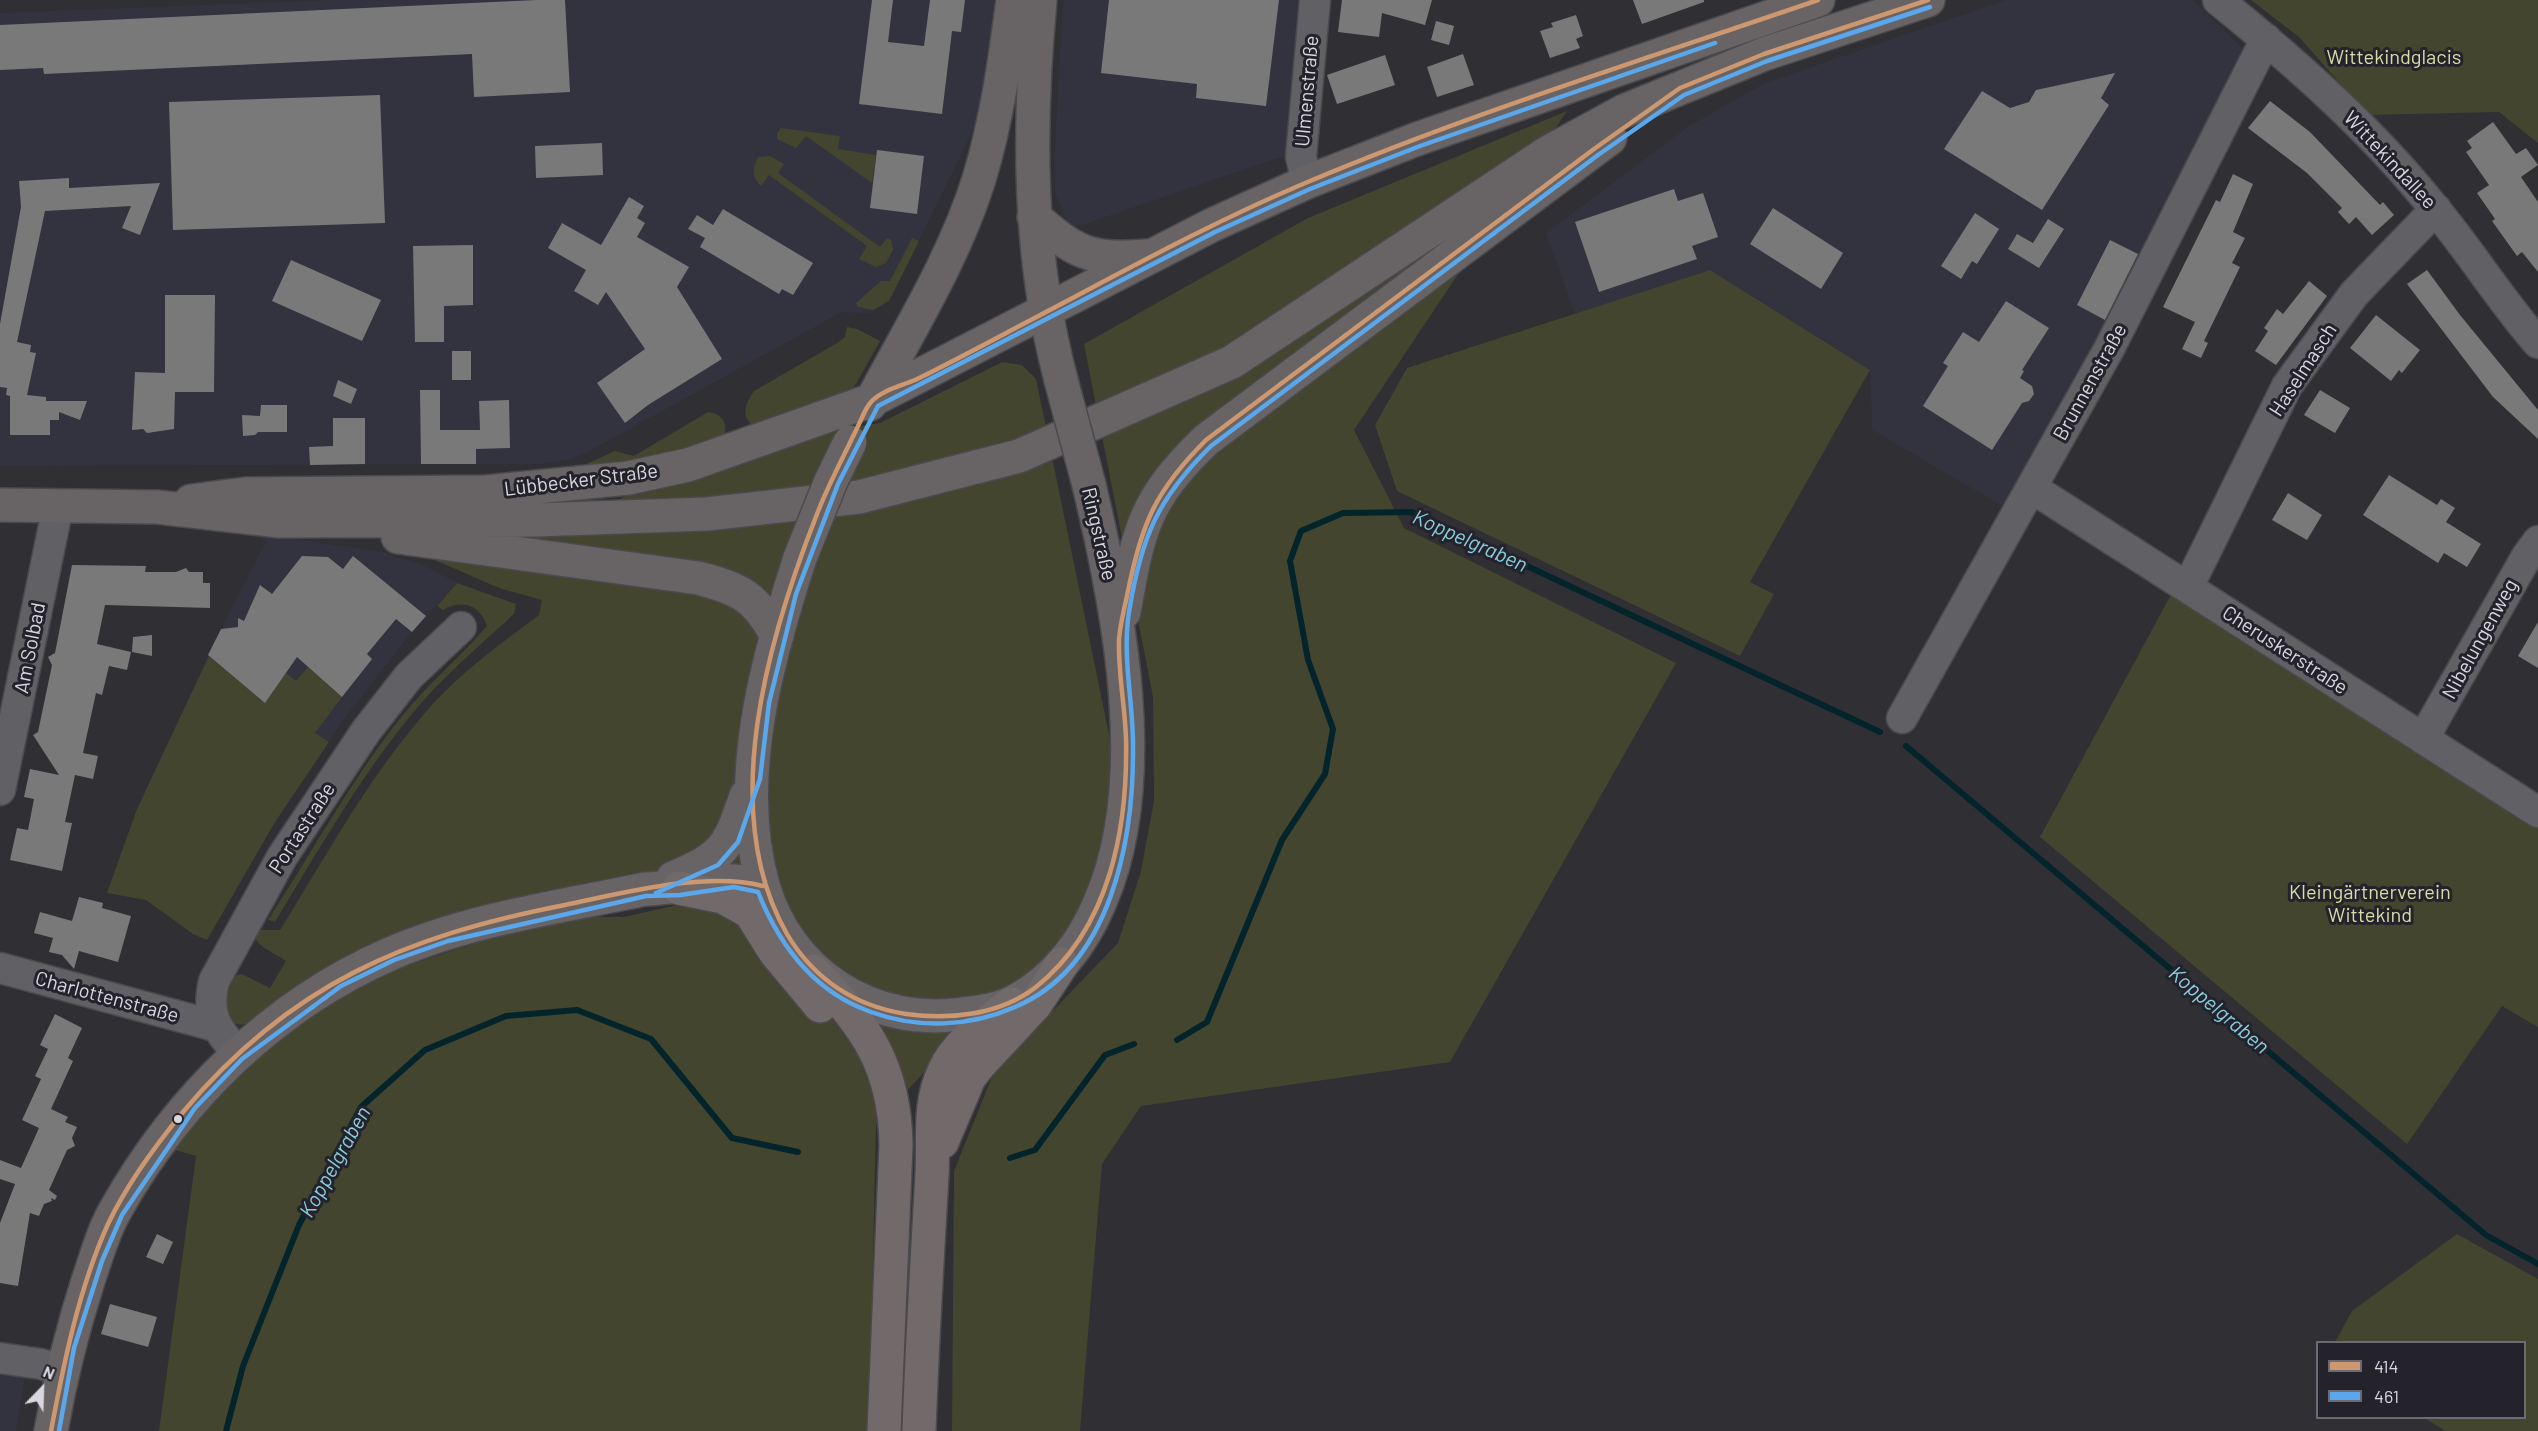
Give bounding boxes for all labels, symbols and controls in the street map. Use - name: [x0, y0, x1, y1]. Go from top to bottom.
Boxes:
- street label: Ulmenstraße: [1290, 34, 1324, 148]
- park label: Wittekindglacis: [2327, 45, 2461, 69]
- street label: Wittekindallee: [2339, 106, 2441, 214]
- street label: Haselmasch: [2264, 319, 2342, 421]
- street label: Brunnenstraße: [2048, 320, 2132, 444]
- street label: Lübbecker Straße: [503, 459, 659, 501]
- street label: Ringstraße: [1077, 485, 1121, 583]
- water label: Koppelgraben: [1409, 504, 1531, 578]
- street label: Nibelungenweg: [2437, 575, 2523, 703]
- street label: Am Solbad: [9, 601, 51, 695]
- street label: Cheruskerstraße: [2218, 601, 2352, 699]
- street label: Portastraße: [264, 778, 340, 878]
- park label: Kleingärtnerverein Wittekind: [2289, 880, 2451, 927]
- water label: Koppelgraben: [2164, 961, 2274, 1059]
- street label: Charlottenstraße: [33, 966, 181, 1028]
- water label: Koppelgraben: [294, 1102, 376, 1222]
- unlabelled marker: [172, 1113, 184, 1125]
- legend: [2316, 1341, 2526, 1419]
- text: 414: [2374, 1355, 2398, 1377]
- north arrow: [12, 1359, 72, 1419]
- text: N: [41, 1361, 58, 1383]
- text: 461: [2374, 1385, 2399, 1407]

